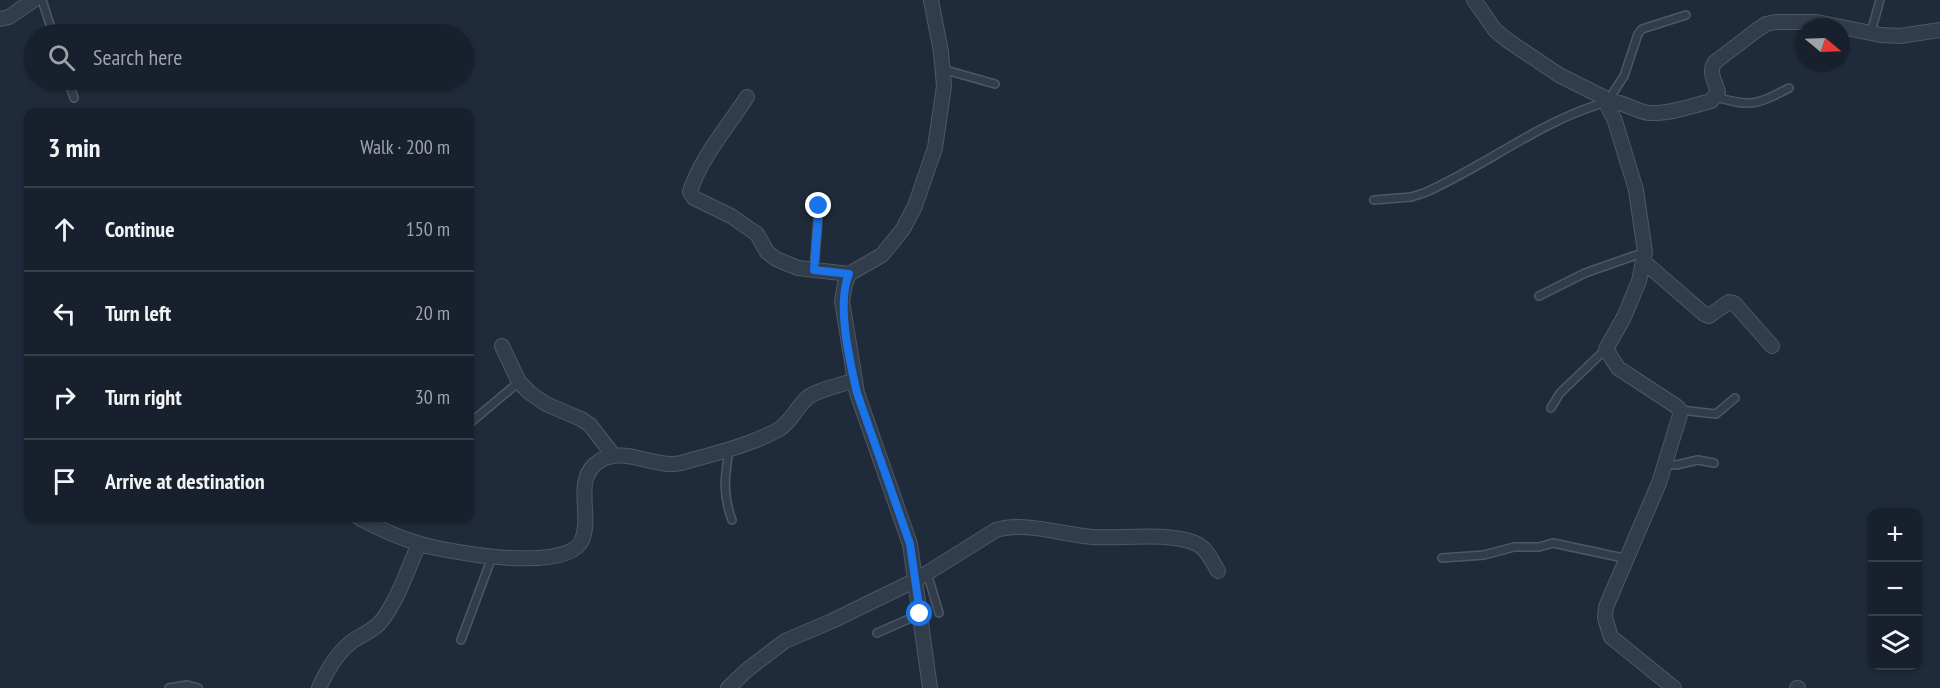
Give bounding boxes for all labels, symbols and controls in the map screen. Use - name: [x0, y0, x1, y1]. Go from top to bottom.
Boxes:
- north arrow: [1796, 18, 1850, 72]
- search box: [24, 24, 474, 90]
- icon: search: [45, 41, 78, 74]
- text: Search here: [93, 43, 182, 71]
- text: 3 min: [48, 131, 101, 164]
- text: Walk · 200 m: [360, 134, 450, 160]
- route end: [805, 192, 831, 218]
- icon: ahead: [48, 213, 81, 246]
- text: Continue: [105, 215, 175, 243]
- text: 150 m: [406, 216, 450, 242]
- icon: left: [48, 297, 81, 330]
- text: Turn left: [105, 299, 171, 327]
- text: 20 m: [415, 300, 450, 326]
- icon: right: [48, 381, 81, 414]
- text: Turn right: [105, 383, 182, 411]
- text: 30 m: [415, 384, 450, 410]
- icon: arrive: [48, 465, 81, 498]
- text: Arrive at destination: [105, 467, 265, 495]
- map controls: [1868, 508, 1922, 670]
- button: +: [1868, 508, 1922, 562]
- button: −: [1868, 562, 1922, 616]
- route start: [906, 600, 932, 626]
- button: layers: [1868, 616, 1922, 670]

